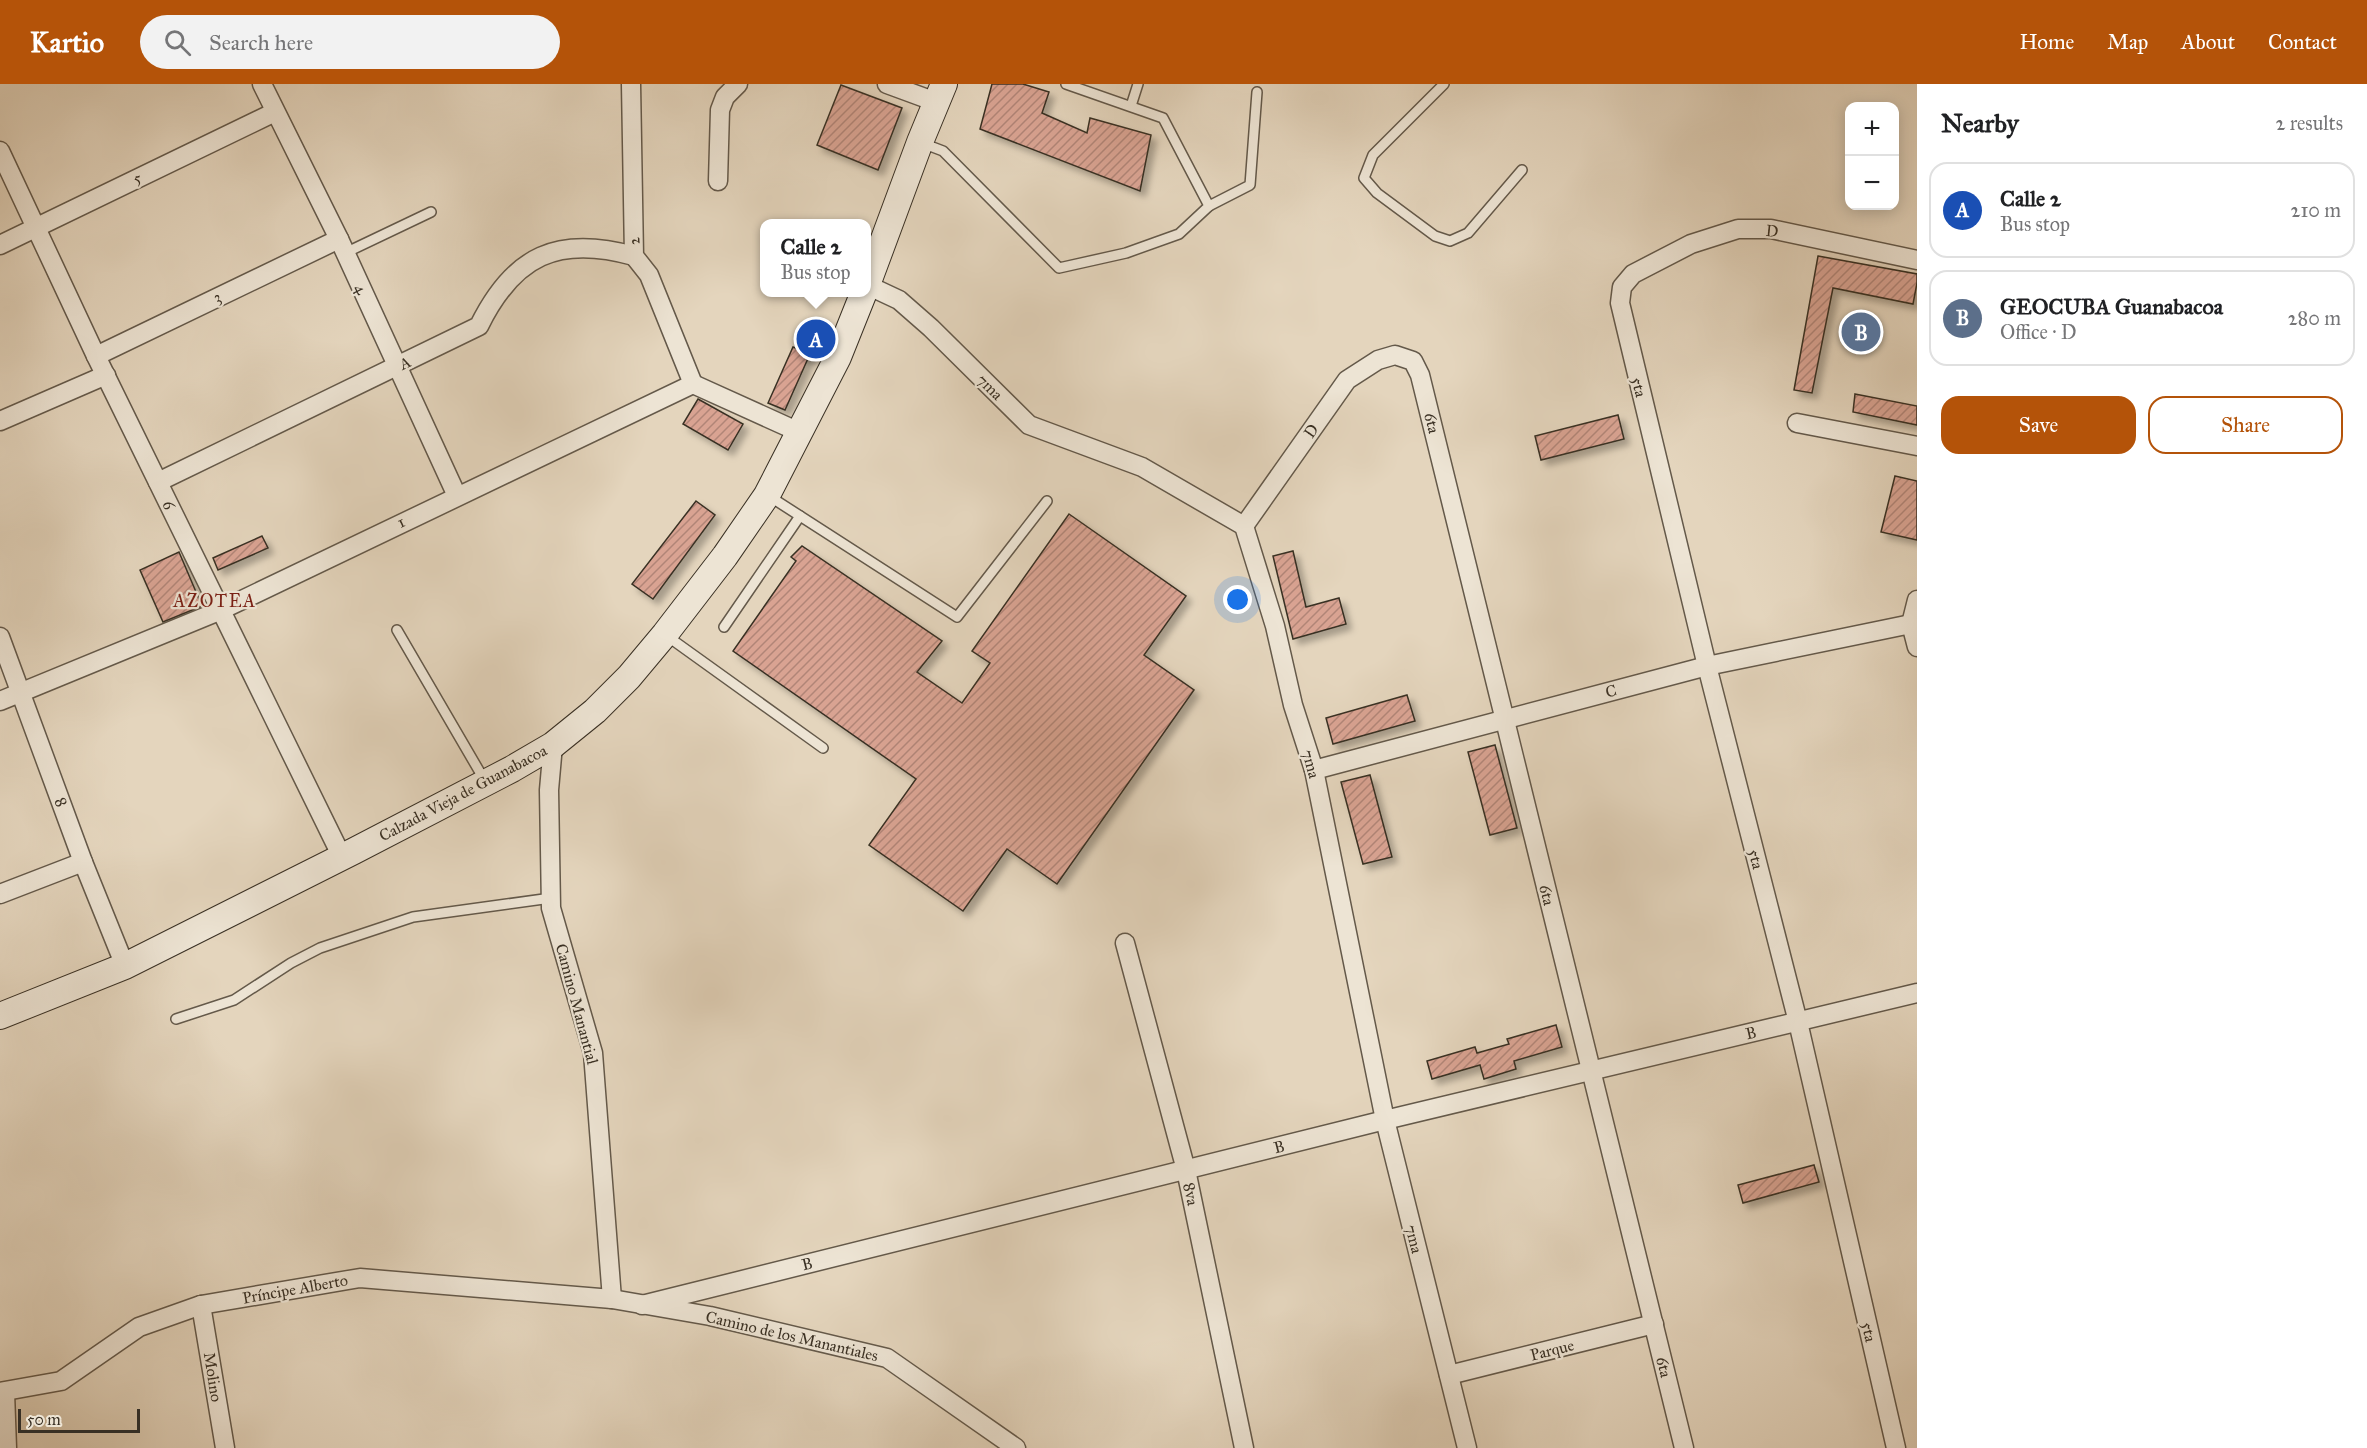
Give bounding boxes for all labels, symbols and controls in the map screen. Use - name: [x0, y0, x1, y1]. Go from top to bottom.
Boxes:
- search box: [140, 15, 560, 69]
- text: Kartio: [30, 25, 104, 60]
- icon: search: [161, 26, 194, 59]
- text: Search here: [209, 29, 313, 56]
- text: Home: [2019, 29, 2074, 55]
- text: Map: [2107, 29, 2148, 55]
- text: About: [2181, 29, 2235, 55]
- text: Contact: [2268, 29, 2337, 55]
- map controls: [1845, 102, 1899, 210]
- button: +: [1845, 102, 1899, 156]
- text: Nearby: [1941, 107, 2019, 139]
- text: 2 results: [2275, 111, 2343, 135]
- button: −: [1845, 156, 1899, 210]
- street label: 5: [129, 168, 145, 188]
- text: Calle 2: [2000, 185, 2061, 212]
- text: A: [1956, 198, 1969, 222]
- text: 210 m: [2291, 198, 2341, 222]
- text: Bus stop: [2000, 212, 2070, 236]
- popup: [760, 219, 871, 297]
- street label: D: [1765, 221, 1779, 241]
- text: Calle 2: [780, 233, 841, 260]
- street label: 2: [624, 237, 644, 245]
- text: Bus stop: [780, 260, 851, 284]
- street label: 4: [351, 281, 372, 298]
- street label: 3: [210, 287, 224, 307]
- text: GEOCUBA Guanabacoa: [2000, 293, 2223, 320]
- text: B: [1956, 306, 1969, 330]
- text: 280 m: [2288, 306, 2341, 330]
- pin: B: [1842, 310, 1880, 354]
- pin: A: [796, 316, 836, 362]
- text: Office · D: [2000, 320, 2077, 344]
- street label: A: [395, 352, 414, 374]
- street label: 7ma: [973, 370, 1007, 404]
- street label: 5ta: [1627, 375, 1651, 399]
- button: Save: [1941, 396, 2136, 454]
- button: Share: [2148, 396, 2343, 454]
- street label: 6ta: [1420, 411, 1444, 436]
- street label: D: [1300, 420, 1322, 442]
- street label: 6: [159, 497, 180, 513]
- street label: 1: [394, 512, 408, 532]
- your location: [1223, 585, 1252, 614]
- district label: AZOTEA: [172, 590, 257, 612]
- street label: C: [1603, 680, 1619, 702]
- street label: Calzada Vieja de Guanabacoa: [376, 741, 550, 845]
- street label: 7ma: [1298, 748, 1324, 781]
- street label: 8: [51, 795, 71, 809]
- street label: 5ta: [1744, 847, 1768, 871]
- street label: 6ta: [1535, 883, 1559, 908]
- street label: Camino Manantial: [552, 942, 602, 1067]
- street label: B: [1744, 1023, 1758, 1043]
- street label: B: [1272, 1137, 1286, 1157]
- street label: 8va: [1179, 1181, 1203, 1207]
- street label: 7ma: [1401, 1223, 1427, 1255]
- street label: B: [800, 1254, 814, 1274]
- street label: Príncipe Alberto: [241, 1270, 349, 1308]
- street label: Camino de los Manantiales: [704, 1307, 880, 1365]
- street label: 5ta: [1858, 1320, 1881, 1344]
- street label: Parque: [1528, 1335, 1576, 1366]
- street label: Molino: [200, 1351, 226, 1403]
- street label: 6ta: [1652, 1355, 1676, 1379]
- scale bar: [18, 1406, 140, 1434]
- text: 50 m: [27, 1410, 61, 1429]

